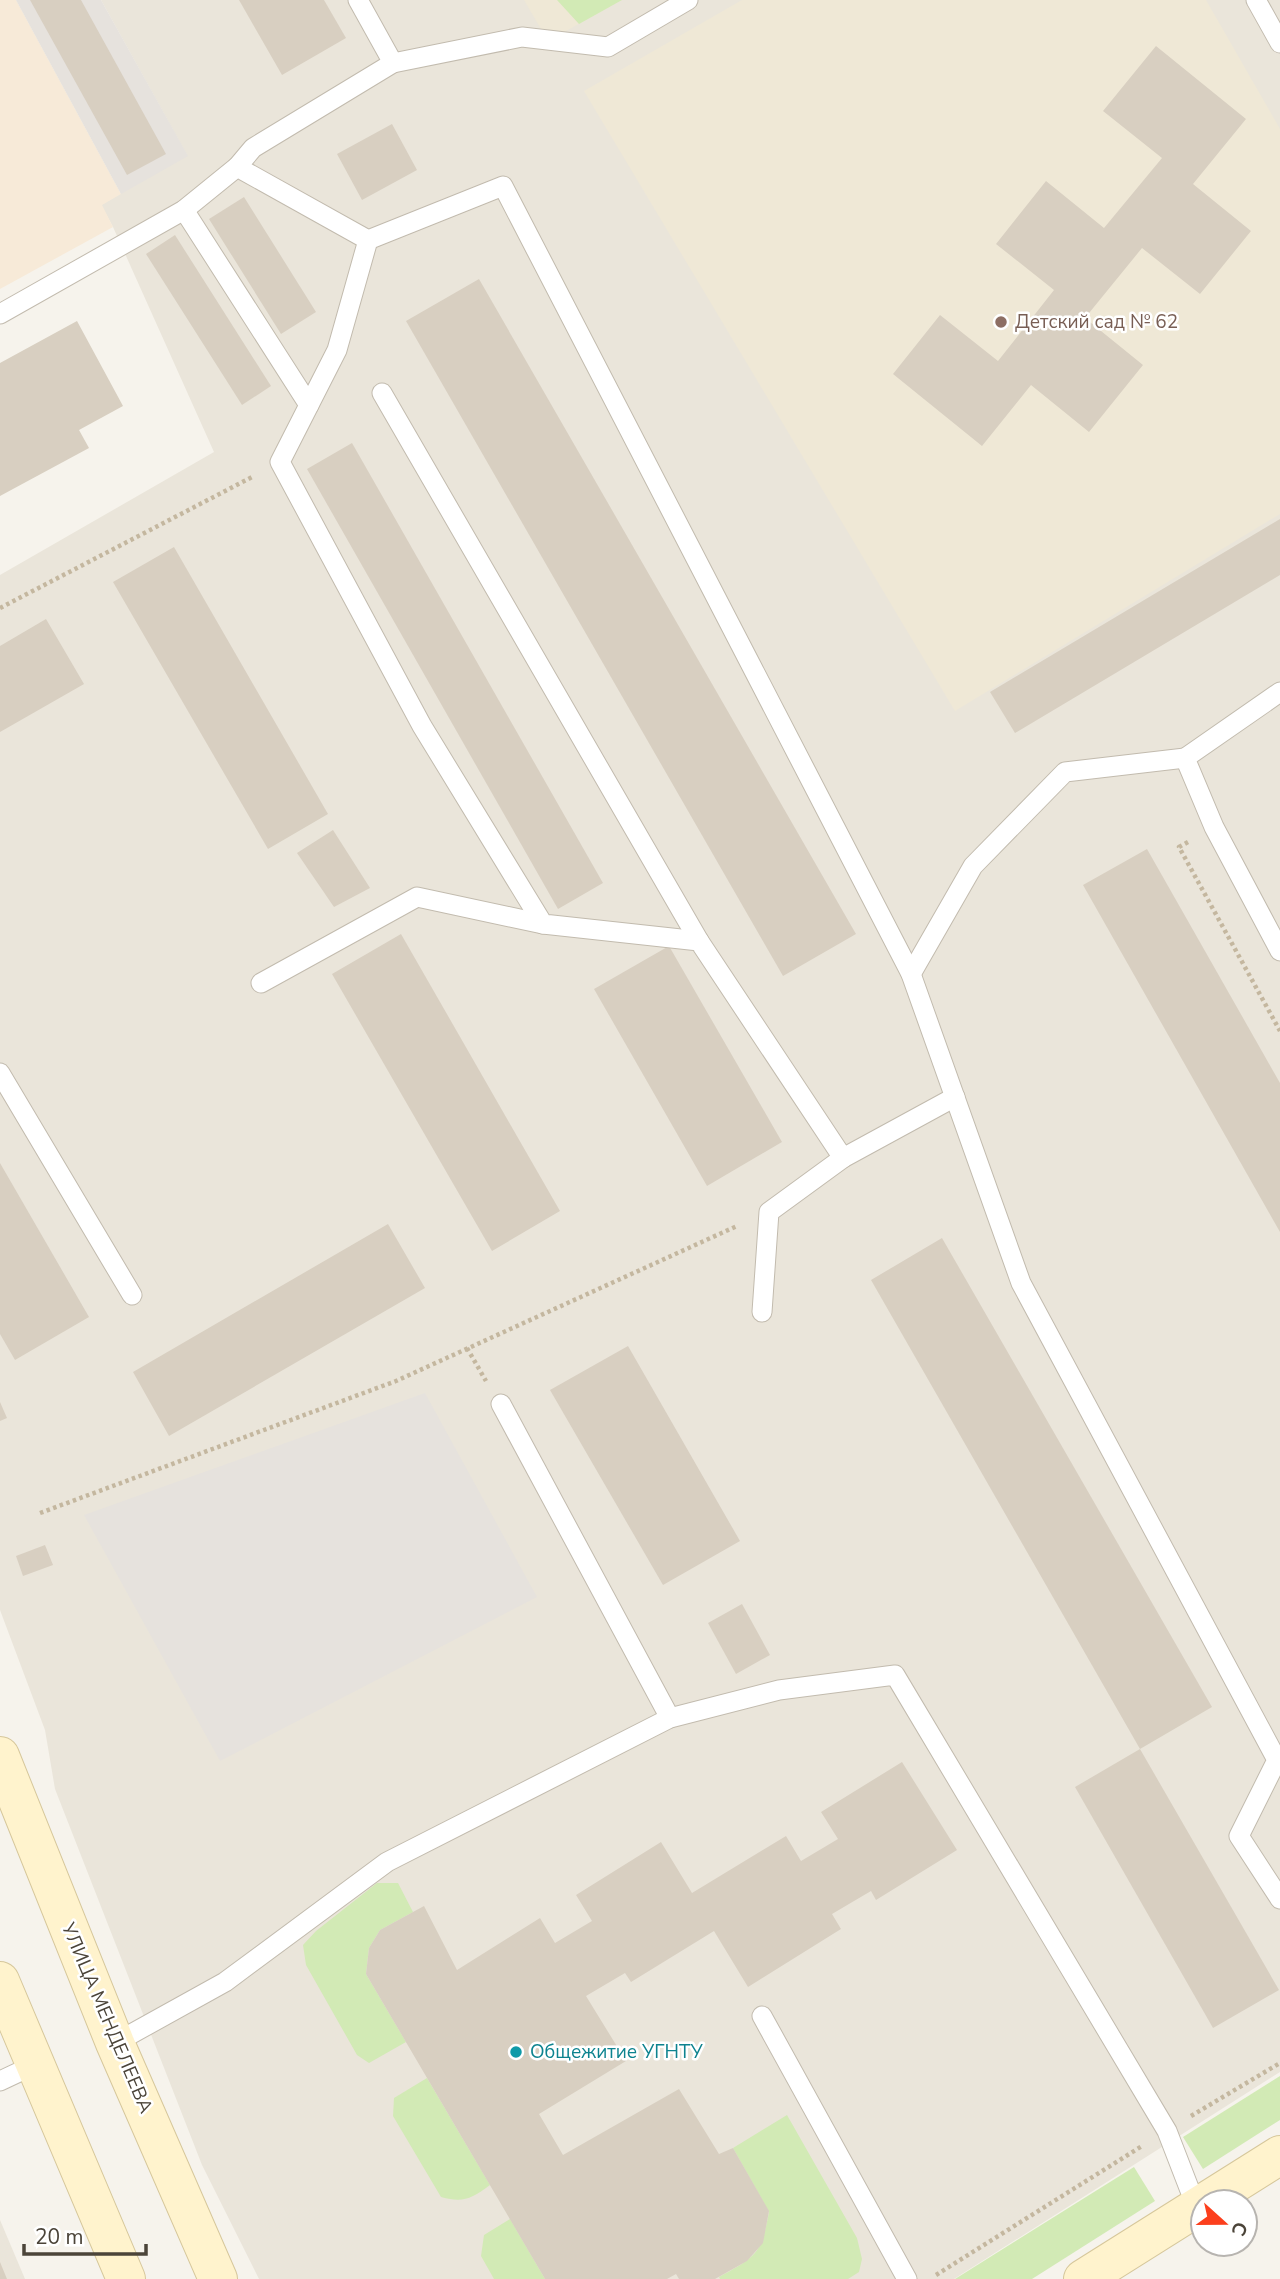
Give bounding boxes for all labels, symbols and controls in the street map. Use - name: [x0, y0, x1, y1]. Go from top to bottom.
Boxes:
- place label: Детский сад № 62: [1015, 309, 1178, 335]
- marker: Детский сад № 62: [993, 314, 1009, 330]
- street label: УЛИЦА МЕНДЕЛЕЕВА: [55, 1918, 159, 2117]
- place label: Общежитие УГНТУ: [530, 2039, 703, 2065]
- marker: Общежитие УГНТУ: [508, 2044, 524, 2060]
- north arrow: [1189, 2188, 1259, 2258]
- scale bar: [24, 2212, 147, 2256]
- text: С: [1224, 2218, 1253, 2240]
- text: 20 m: [35, 2223, 84, 2251]

